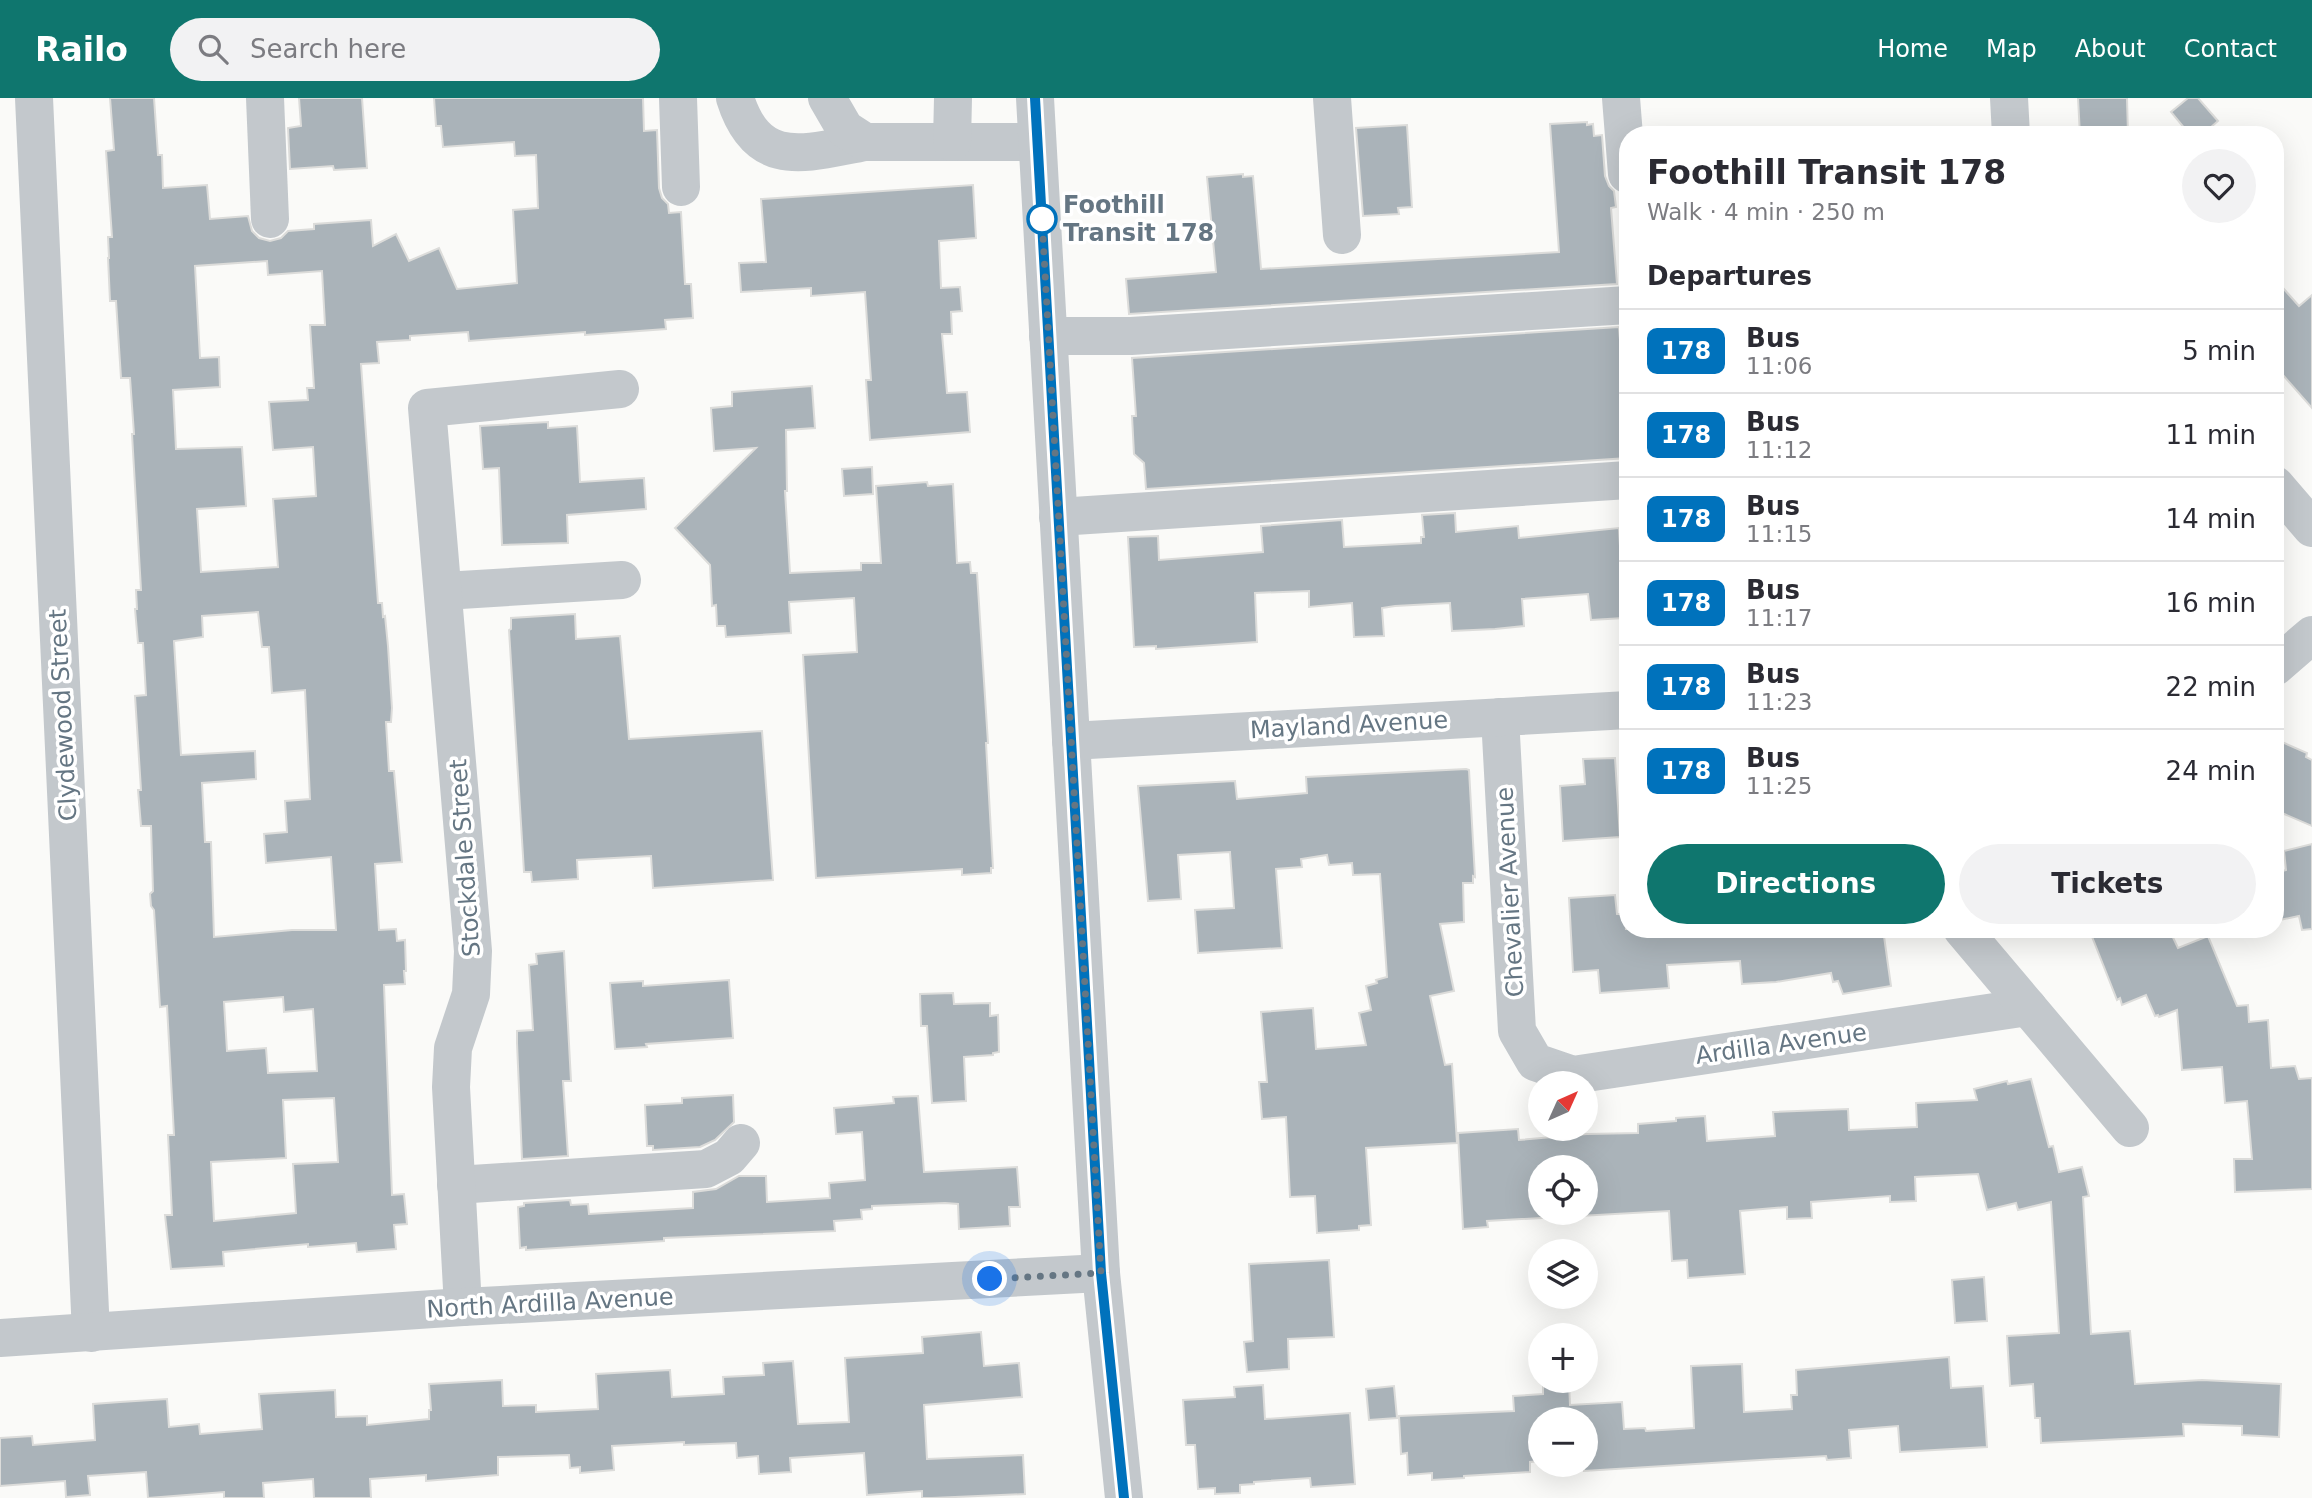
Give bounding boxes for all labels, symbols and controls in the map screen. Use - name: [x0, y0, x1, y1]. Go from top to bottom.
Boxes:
- search box: [170, 18, 660, 81]
- text: Railo: [35, 30, 128, 69]
- icon: search: [194, 30, 232, 68]
- text: Search here: [250, 34, 406, 64]
- text: Home: [1877, 35, 1948, 63]
- text: Map: [1986, 35, 2037, 63]
- text: About: [2075, 35, 2146, 63]
- text: Contact: [2184, 35, 2277, 63]
- button: heart: [2182, 149, 2256, 223]
- text: Foothill Transit 178: [1647, 153, 2006, 192]
- place label: Foothill Transit 178: [1063, 191, 1214, 247]
- text: Walk · 4 min · 250 m: [1647, 199, 1885, 225]
- marker: Foothill Transit 178: [1027, 204, 1057, 234]
- text: Departures: [1647, 261, 1812, 291]
- text: Bus: [1746, 323, 1800, 353]
- text: 5 min: [2182, 336, 2256, 366]
- text: 178: [1661, 337, 1711, 365]
- text: 11:06: [1746, 353, 1812, 379]
- text: Bus: [1746, 407, 1800, 437]
- text: 11 min: [2166, 420, 2256, 450]
- text: 178: [1661, 421, 1711, 449]
- text: 11:12: [1746, 437, 1812, 463]
- text: Bus: [1746, 491, 1800, 521]
- text: 14 min: [2166, 504, 2256, 534]
- text: 178: [1661, 505, 1711, 533]
- text: 11:15: [1746, 521, 1812, 547]
- text: Bus: [1746, 575, 1800, 605]
- text: 16 min: [2166, 588, 2256, 618]
- text: 178: [1661, 589, 1711, 617]
- text: 11:17: [1746, 605, 1812, 631]
- street label: Clydewood Street: [43, 608, 83, 822]
- text: Bus: [1746, 659, 1800, 689]
- text: 22 min: [2166, 672, 2256, 702]
- text: 178: [1661, 673, 1711, 701]
- text: 11:23: [1746, 689, 1812, 715]
- street label: Mayland Avenue: [1249, 706, 1449, 744]
- text: Bus: [1746, 743, 1800, 773]
- text: 24 min: [2166, 756, 2256, 786]
- text: 178: [1661, 757, 1711, 785]
- street label: Stockdale Street: [444, 758, 486, 958]
- text: 11:25: [1746, 773, 1812, 799]
- street label: Chevalier Avenue: [1491, 786, 1529, 998]
- button: Directions: [1647, 844, 1945, 924]
- button: Tickets: [1959, 844, 2256, 924]
- street label: Ardilla Avenue: [1694, 1018, 1868, 1070]
- north arrow: [1528, 1071, 1598, 1141]
- map controls: [1528, 1071, 1598, 1477]
- button: locate: [1528, 1155, 1598, 1225]
- button: layers: [1528, 1239, 1598, 1309]
- your location: [972, 1261, 1007, 1296]
- street label: North Ardilla Avenue: [426, 1283, 674, 1323]
- button: +: [1528, 1323, 1598, 1393]
- button: −: [1528, 1407, 1598, 1477]

